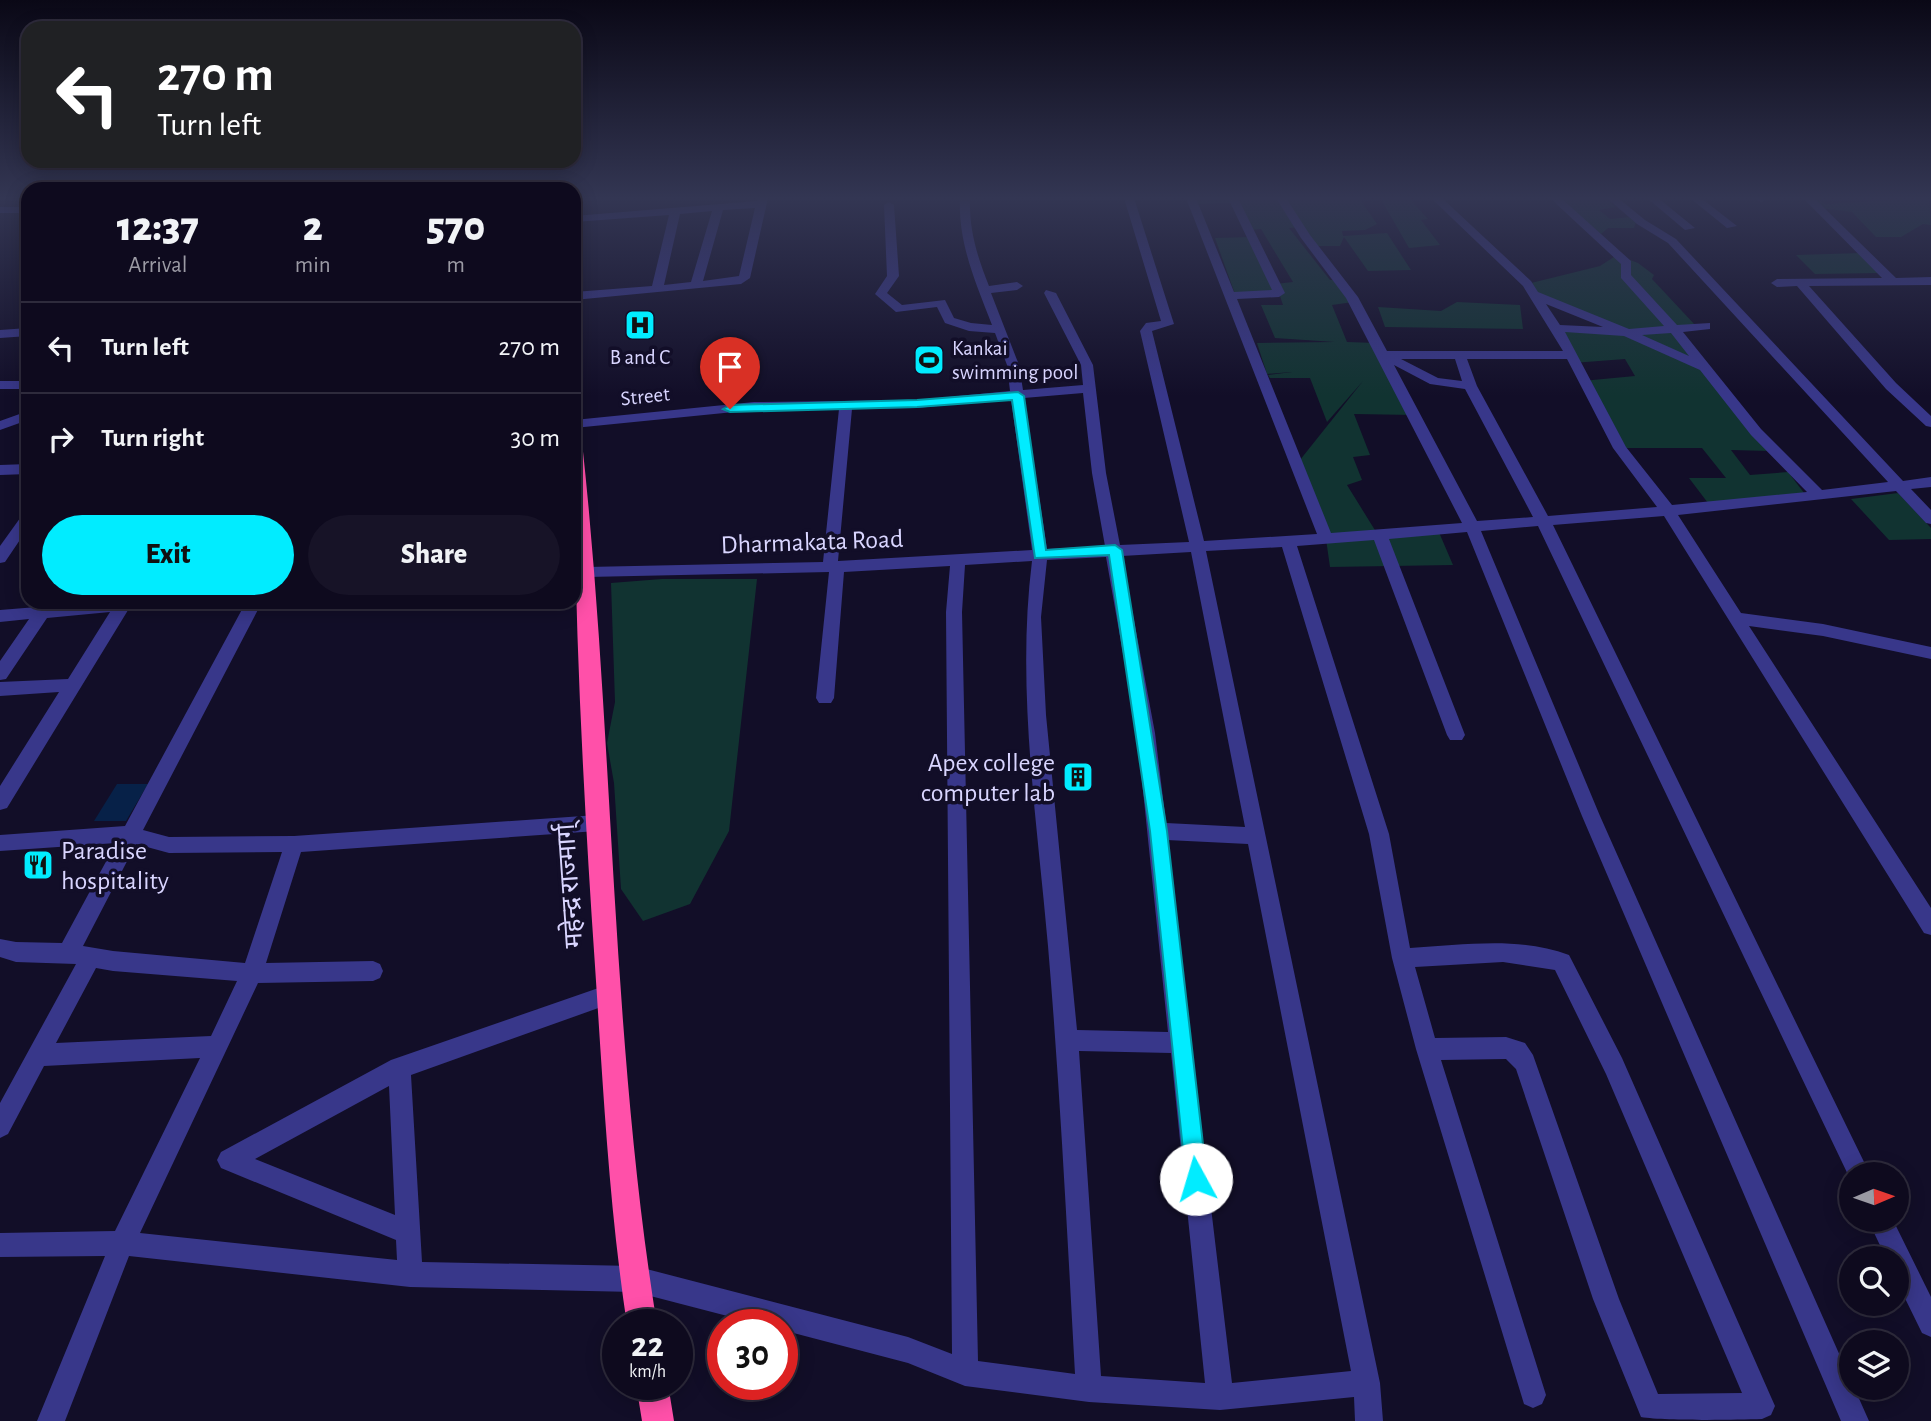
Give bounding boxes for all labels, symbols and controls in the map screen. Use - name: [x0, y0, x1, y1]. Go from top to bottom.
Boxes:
- icon: left: [42, 49, 133, 140]
- text: 270 m: [157, 51, 274, 100]
- text: Turn left: [157, 109, 261, 141]
- text: 12:37: [117, 206, 199, 248]
- text: 2: [303, 206, 323, 248]
- text: 570: [427, 206, 485, 248]
- text: Arrival: [128, 254, 187, 277]
- text: min: [295, 254, 331, 277]
- text: m: [447, 254, 465, 277]
- hospital icon: B and C: [623, 308, 657, 342]
- icon: left: [42, 329, 80, 367]
- text: Turn left: [101, 334, 189, 360]
- text: 270 m: [499, 334, 560, 360]
- pin: [700, 337, 760, 409]
- place label: Kankai swimming pool: [952, 338, 1079, 383]
- sports icon: Kankai swimming pool: [912, 343, 946, 377]
- place label: B and C: [610, 347, 670, 368]
- icon: arrive: [711, 348, 749, 386]
- street label: Street: [619, 383, 671, 410]
- icon: right: [42, 420, 80, 458]
- text: Turn right: [101, 425, 204, 451]
- text: 30 m: [510, 425, 560, 451]
- button: Exit: [42, 515, 294, 595]
- button: Share: [308, 515, 560, 595]
- street label: Dharmakata Road: [720, 526, 904, 558]
- place label: Apex college computer lab: [921, 750, 1055, 806]
- building icon: Apex college computer lab: [1061, 760, 1095, 794]
- street label: महेन्द्र राज्मार्ग्: [549, 819, 589, 949]
- place label: Paradise hospitality: [61, 838, 169, 894]
- restaurant icon: Paradise hospitality: [21, 848, 55, 882]
- position arrow: [1159, 1142, 1233, 1216]
- north arrow: [1839, 1162, 1909, 1232]
- map controls: [1839, 1162, 1909, 1400]
- button: search: [1839, 1246, 1909, 1316]
- speed limit sign: 30: [707, 1309, 798, 1400]
- text: 22: [631, 1328, 664, 1363]
- button: layers: [1839, 1330, 1909, 1400]
- text: km/h: [629, 1363, 666, 1381]

